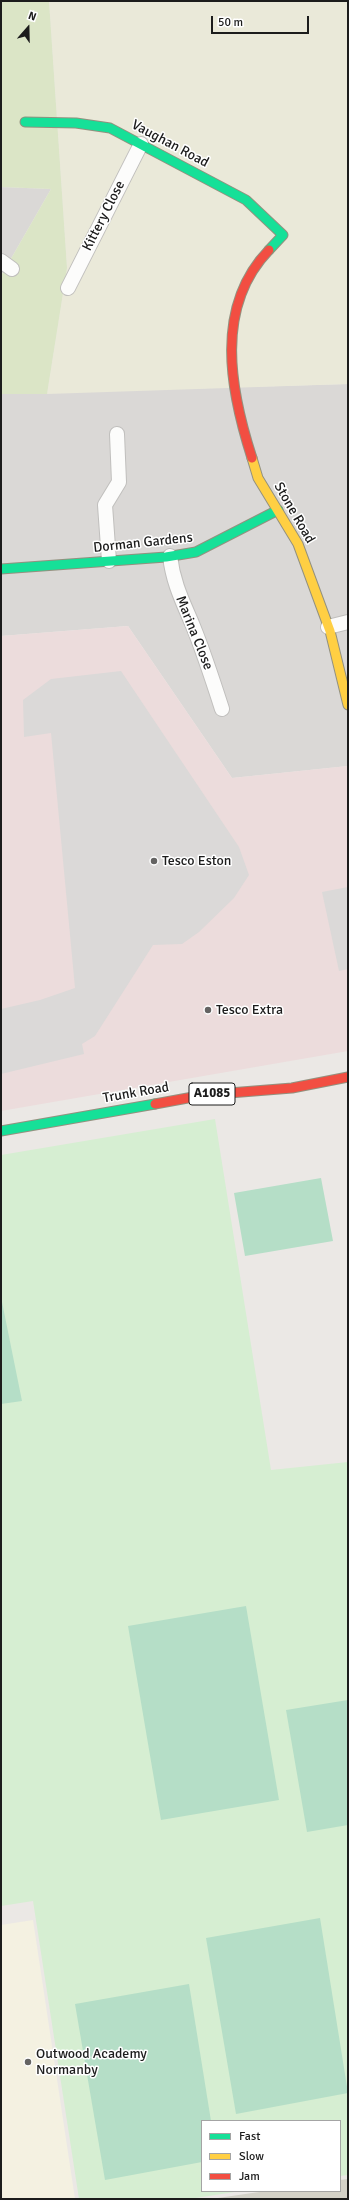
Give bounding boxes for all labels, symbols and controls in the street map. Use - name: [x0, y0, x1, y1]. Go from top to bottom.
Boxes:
- north arrow: [8, 8, 48, 48]
- scale bar: [213, 8, 311, 34]
- text: N: [26, 9, 38, 24]
- text: 50 m: [218, 15, 243, 30]
- street label: Vaughan Road: [129, 117, 211, 171]
- street label: Kittery Close: [79, 178, 129, 254]
- street label: Stone Road: [270, 480, 318, 546]
- street label: Dorman Gardens: [93, 529, 193, 557]
- street label: Marina Close: [172, 594, 216, 672]
- place label: Tesco Eston: [162, 853, 231, 869]
- marker: Tesco Eston: [149, 856, 159, 866]
- place label: Tesco Extra: [216, 1002, 283, 1018]
- marker: Tesco Extra: [203, 1005, 213, 1015]
- street label: Trunk Road: [102, 1079, 170, 1107]
- road number: A1085: [189, 1083, 235, 1105]
- place label: Outwood Academy Normanby: [36, 2046, 147, 2078]
- marker: Outwood Academy Normanby: [23, 2057, 33, 2067]
- legend: [201, 2120, 341, 2192]
- text: Fast: [239, 2129, 260, 2144]
- text: Slow: [239, 2149, 264, 2164]
- text: Jam: [239, 2169, 260, 2184]

